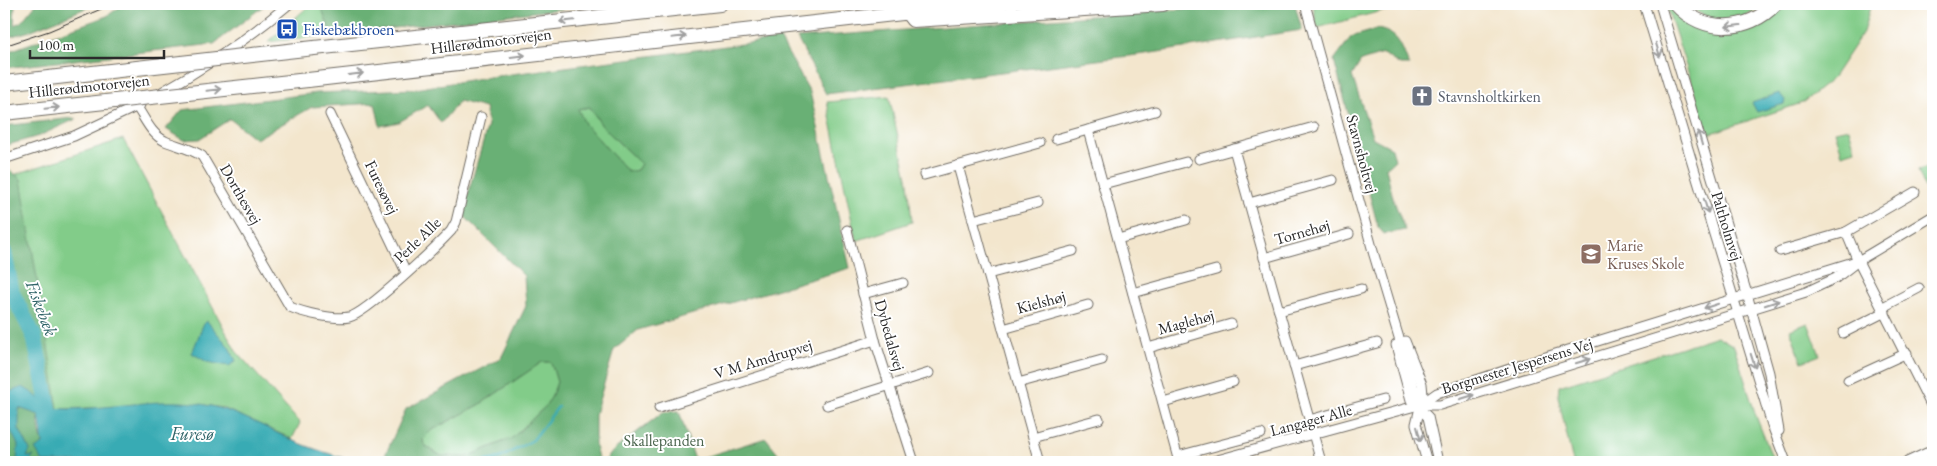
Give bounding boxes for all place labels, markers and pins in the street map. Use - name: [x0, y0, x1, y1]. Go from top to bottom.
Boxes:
- bus stop icon: Fiskebækbroen: [275, 17, 299, 41]
- place label: Fiskebækbroen: [303, 19, 395, 40]
- church icon: Stavnsholtkirken: [1410, 84, 1434, 108]
- place label: Stavnsholtkirken: [1438, 86, 1541, 107]
- place label: Marie Kruses Skole: [1607, 235, 1684, 274]
- school or university icon: Marie Kruses Skole: [1579, 242, 1603, 266]

